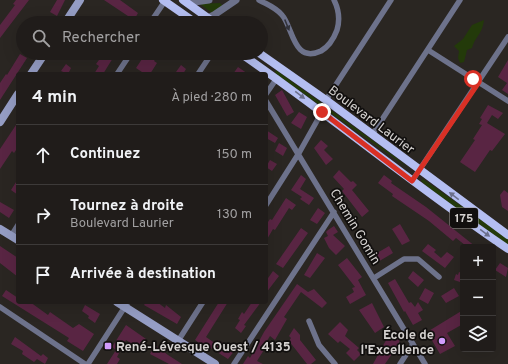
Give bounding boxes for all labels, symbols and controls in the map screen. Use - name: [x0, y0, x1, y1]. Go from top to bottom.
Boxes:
- search box: [16, 16, 268, 60]
- one-way arrow: [284, 19, 290, 30]
- icon: search: [30, 27, 52, 49]
- text: Rechercher: [62, 29, 140, 48]
- route start: [464, 70, 482, 88]
- street label: Boulevard Laurier: [325, 83, 417, 158]
- text: 4 min: [32, 87, 77, 109]
- text: À pied · 280 m: [171, 90, 252, 106]
- one-way arrow: [294, 91, 305, 99]
- route end: [313, 103, 331, 121]
- icon: ahead: [32, 144, 54, 166]
- text: Continuez: [70, 145, 140, 164]
- text: 150 m: [217, 147, 252, 163]
- street label: Chemin Gomin: [325, 186, 383, 268]
- one-way arrow: [448, 192, 459, 200]
- text: Tournez à droite: [70, 197, 184, 216]
- icon: right: [32, 204, 54, 226]
- text: 130 m: [217, 207, 252, 223]
- road number: 175: [450, 208, 478, 228]
- text: Boulevard Laurier: [70, 216, 174, 232]
- one-way arrow: [480, 229, 491, 238]
- map controls: [460, 244, 496, 352]
- button: +: [460, 244, 496, 280]
- icon: arrive: [32, 264, 54, 286]
- text: Arrivée à destination: [70, 265, 216, 284]
- button: −: [460, 280, 496, 316]
- button: layers: [460, 316, 496, 352]
- place label: École de l'Excellence: [361, 326, 434, 359]
- marker: École de l'Excellence: [437, 336, 447, 346]
- place label: René-Lévesque Ouest / 4135: [116, 340, 291, 356]
- marker: René-Lévesque Ouest / 4135: [103, 341, 113, 351]

